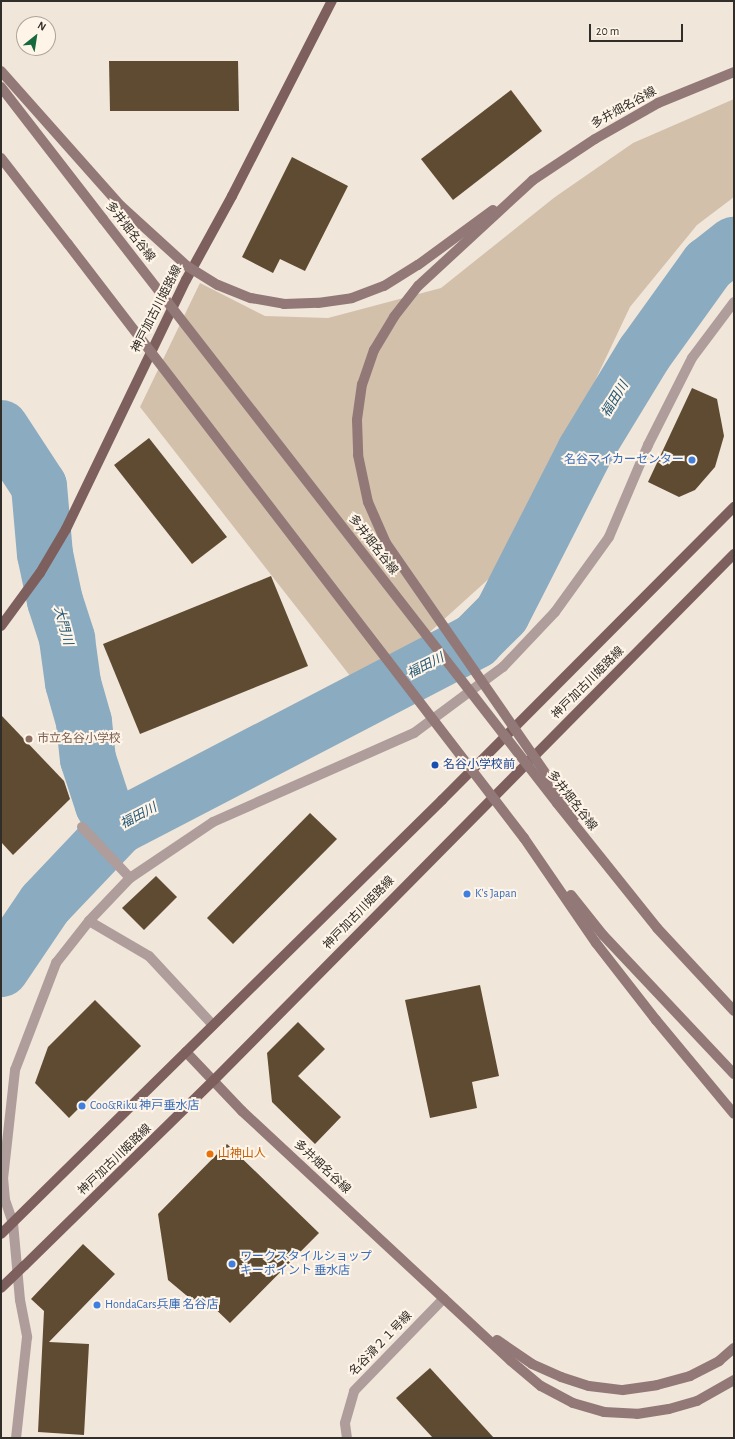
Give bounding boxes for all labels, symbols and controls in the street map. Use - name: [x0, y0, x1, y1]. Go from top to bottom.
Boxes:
- north arrow: [16, 16, 56, 56]
- scale bar: [591, 16, 685, 42]
- text: N: [36, 19, 48, 33]
- text: 20 m: [596, 25, 619, 37]
- street label: 多井畑名谷線: [589, 84, 659, 132]
- street label: 多井畑名谷線: [102, 199, 158, 265]
- street label: 神戸加古川姫路線: [129, 263, 185, 355]
- water label: 福田川: [599, 379, 633, 421]
- place label: 名谷マイカーセンター: [564, 453, 684, 467]
- marker: 名谷マイカーセンター: [687, 455, 697, 465]
- street label: 多井畑名谷線: [345, 512, 401, 578]
- water label: 大門川: [49, 605, 75, 647]
- street label: 神戸加古川姫路線: [549, 644, 627, 722]
- water label: 福田川: [405, 651, 447, 683]
- place label: 市立名谷小学校: [37, 732, 121, 746]
- marker: 市立名谷小学校: [24, 734, 34, 744]
- place label: 名谷小学校前: [443, 758, 515, 772]
- marker: 名谷小学校前: [430, 760, 440, 770]
- street label: 多井畑名谷線: [544, 768, 600, 834]
- water label: 福田川: [118, 801, 160, 833]
- street label: 神戸加古川姫路線: [320, 873, 398, 953]
- place label: K's Japan: [475, 887, 517, 901]
- marker: K's Japan: [462, 889, 472, 899]
- place label: Coo&Riku 神戸垂水店: [90, 1099, 199, 1113]
- marker: Coo&Riku 神戸垂水店: [77, 1101, 87, 1111]
- street label: 神戸加古川姫路線: [75, 1121, 155, 1199]
- street label: 多井畑名谷線: [291, 1137, 353, 1197]
- place label: 山神山人: [218, 1147, 266, 1161]
- marker: 山神山人: [205, 1149, 215, 1159]
- place label: ワークスタイルショップ キーポイント 垂水店: [240, 1250, 372, 1278]
- marker: ワークスタイルショップ キーポイント 垂水店: [227, 1259, 237, 1269]
- place label: HondaCars兵庫 名谷店: [105, 1298, 218, 1312]
- marker: HondaCars兵庫 名谷店: [92, 1300, 102, 1310]
- street label: 名谷滑２１号線: [347, 1309, 415, 1379]

